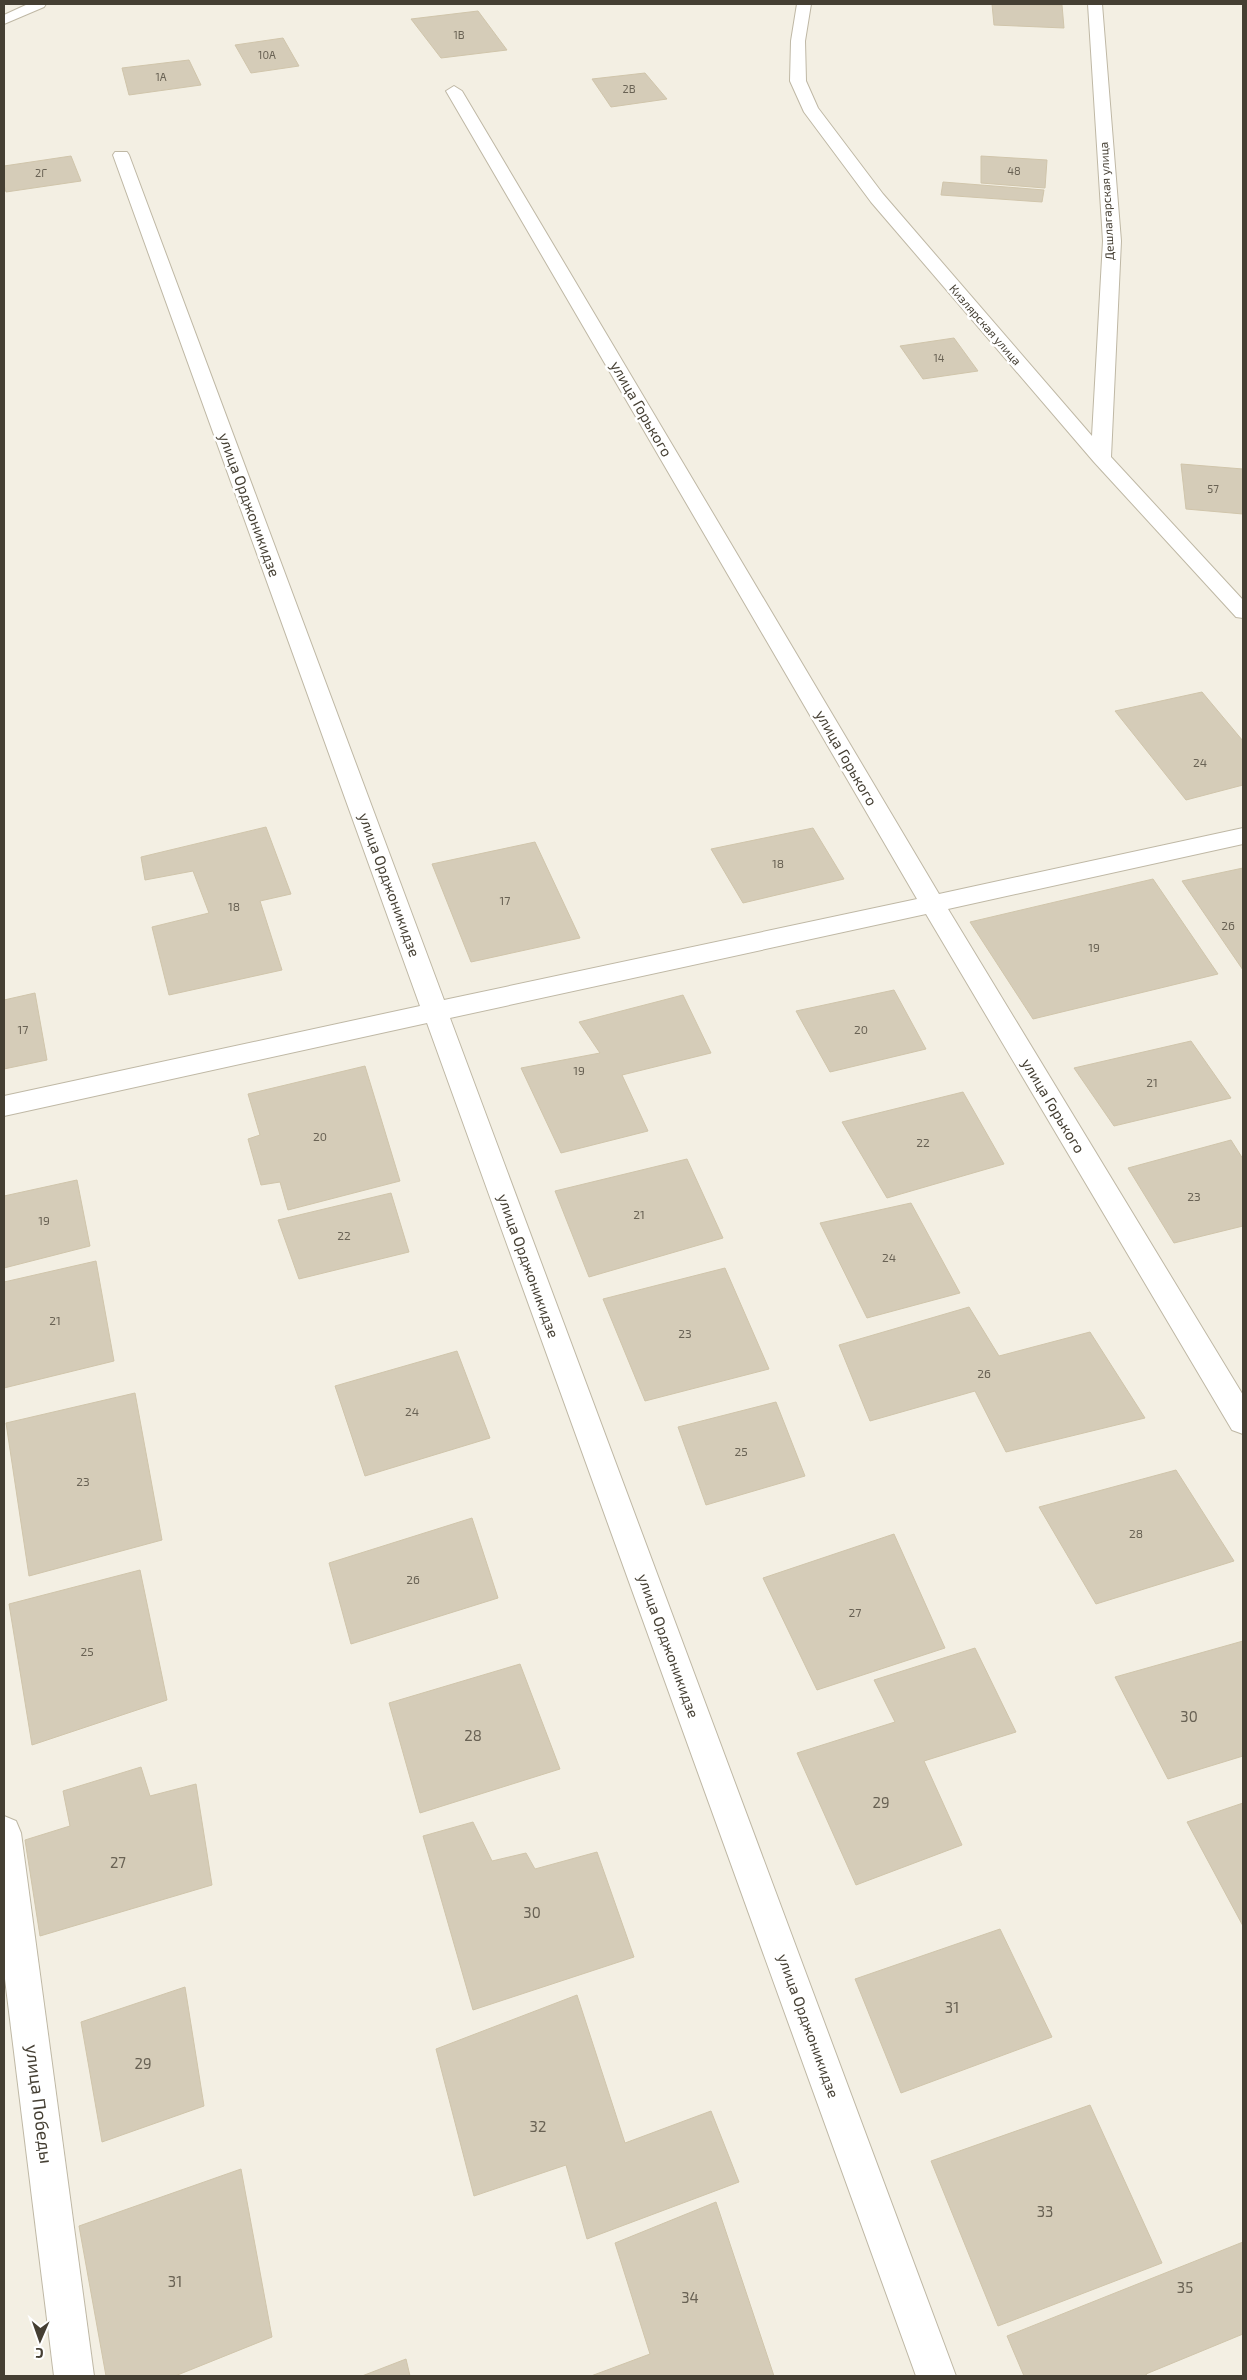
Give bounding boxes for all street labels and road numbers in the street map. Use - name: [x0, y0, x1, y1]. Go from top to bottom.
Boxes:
- street label: Дешлагарская улица: [1096, 141, 1117, 261]
- street label: Кизлярская улица: [946, 281, 1025, 368]
- street label: улица Горького: [606, 357, 677, 460]
- street label: улица Орджоникидзе: [215, 430, 284, 579]
- street label: улица Горького: [811, 706, 882, 809]
- street label: улица Орджоникидзе: [355, 810, 424, 959]
- street label: улица Горького: [1018, 1055, 1089, 1157]
- street label: улица Орджоникидзе: [494, 1191, 563, 1340]
- street label: улица Орджоникидзе: [634, 1571, 703, 1720]
- street label: улица Орджоникидзе: [774, 1951, 843, 2100]
- street label: улица Победы: [22, 2043, 58, 2165]

